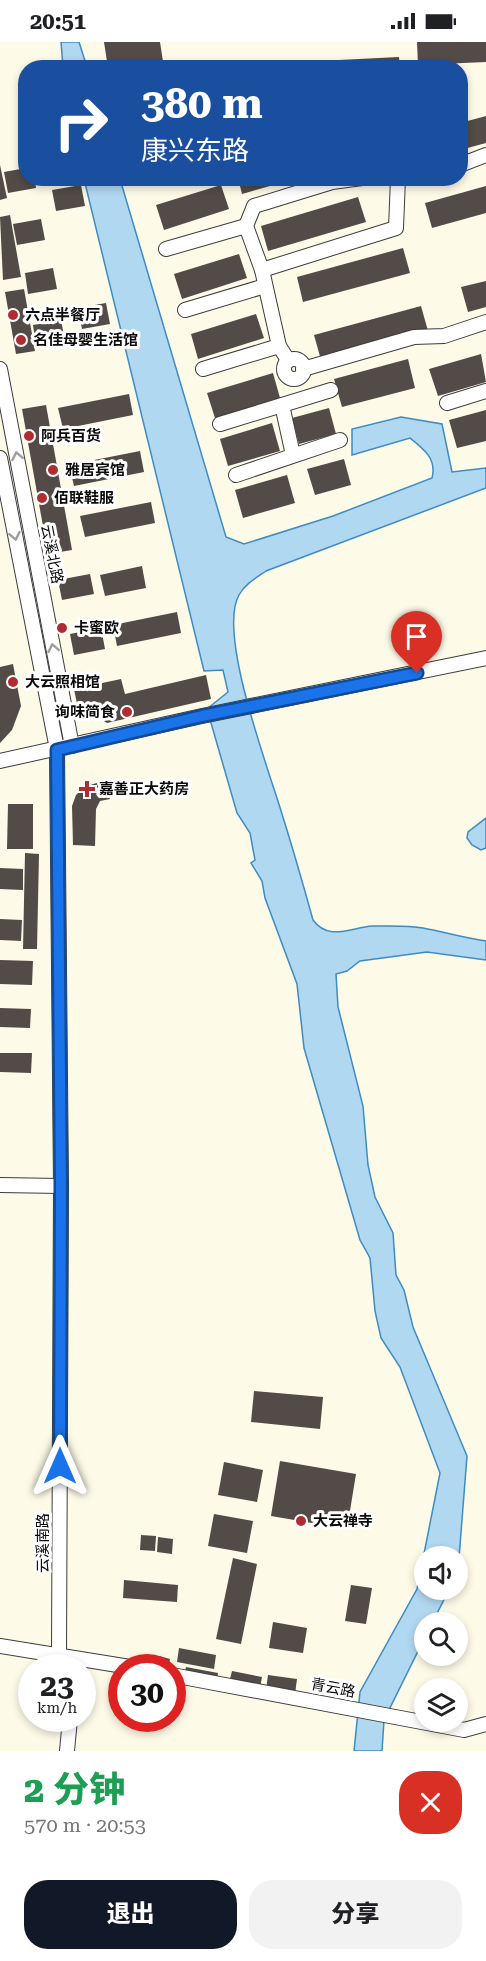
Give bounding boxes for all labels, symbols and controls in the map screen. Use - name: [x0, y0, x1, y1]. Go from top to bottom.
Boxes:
- text: 20:51: [30, 9, 86, 34]
- text: 380 m: [141, 79, 263, 128]
- icon: right: [42, 84, 120, 162]
- text: 康兴东路: [141, 135, 249, 167]
- place label: 六点半餐厅: [25, 306, 100, 324]
- marker: 六点半餐厅: [6, 308, 20, 322]
- place label: 名佳母婴生活馆: [33, 331, 138, 349]
- marker: 名佳母婴生活馆: [14, 333, 28, 347]
- place label: 阿兵百货: [41, 427, 101, 445]
- marker: 阿兵百货: [22, 429, 36, 443]
- one-way arrow: [11, 451, 24, 461]
- place label: 雅居宾馆: [65, 461, 125, 479]
- marker: 雅居宾馆: [46, 463, 60, 477]
- place label: 佰联鞋服: [54, 489, 114, 507]
- marker: 佰联鞋服: [35, 491, 49, 505]
- street label: 云溪北路: [37, 523, 67, 585]
- one-way arrow: [8, 530, 21, 540]
- pin: [391, 611, 442, 673]
- place label: 卡蜜欧: [74, 619, 119, 637]
- icon: arrive: [400, 620, 433, 653]
- marker: 卡蜜欧: [55, 621, 69, 635]
- one-way arrow: [47, 643, 60, 653]
- place label: 大云照相馆: [25, 673, 100, 691]
- marker: 大云照相馆: [6, 675, 20, 689]
- place label: 询味简食: [55, 703, 115, 721]
- marker: 询味简食: [120, 705, 134, 719]
- place label: 嘉善正大药房: [99, 780, 189, 798]
- marker: 嘉善正大药房: [80, 782, 94, 796]
- position arrow: [28, 1434, 92, 1498]
- place label: 大云禅寺: [313, 1512, 373, 1530]
- street label: 云溪南路: [34, 1513, 52, 1573]
- marker: 大云禅寺: [294, 1514, 308, 1528]
- map controls: [414, 1546, 468, 1732]
- button: sound: [414, 1546, 468, 1600]
- button: search: [414, 1612, 468, 1666]
- speed limit sign: 30: [108, 1654, 186, 1732]
- text: 23: [40, 1668, 74, 1703]
- street label: 青云路: [309, 1675, 357, 1701]
- button: layers: [414, 1678, 468, 1732]
- text: km/h: [37, 1699, 77, 1717]
- text: 2 分钟: [24, 1769, 125, 1811]
- button: close: [399, 1771, 462, 1834]
- text: 570 m · 20:53: [24, 1813, 146, 1837]
- button: 退出: [24, 1880, 237, 1949]
- button: 分享: [249, 1880, 462, 1949]

